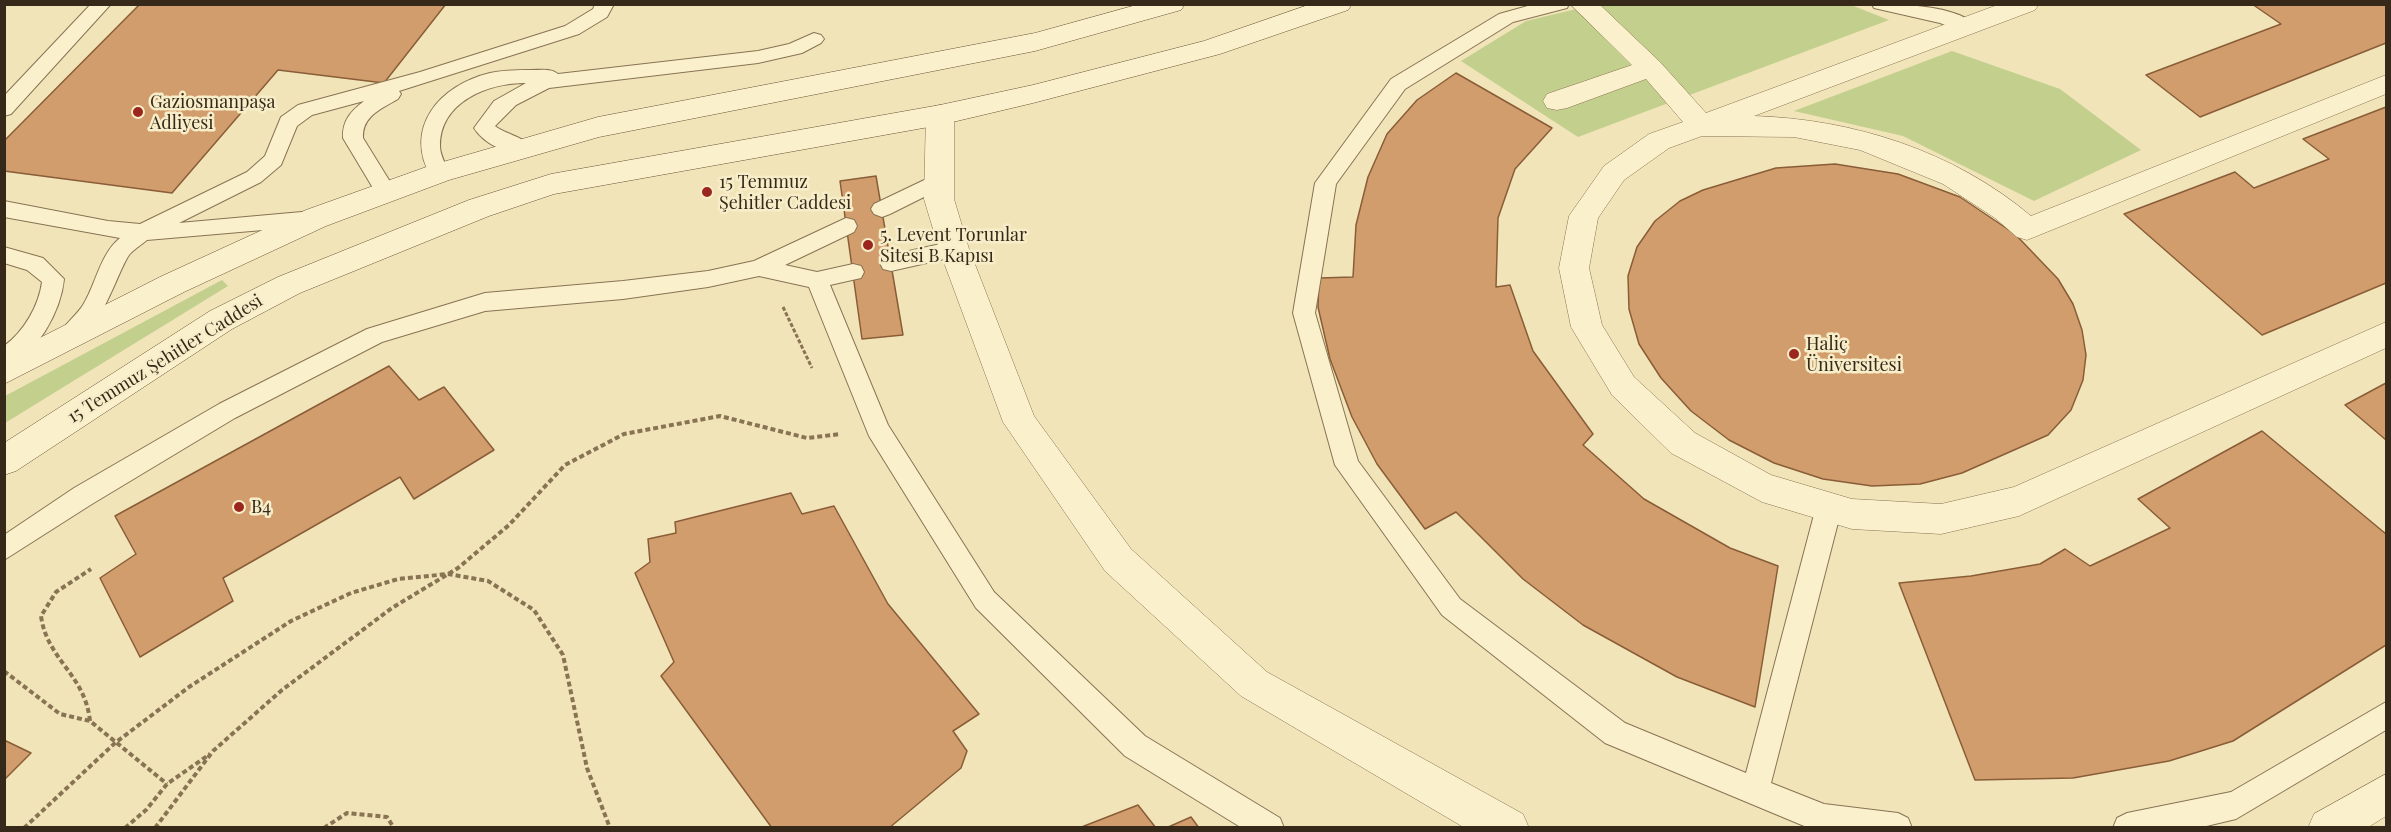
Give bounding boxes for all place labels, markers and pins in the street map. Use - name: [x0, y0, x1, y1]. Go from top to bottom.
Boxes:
- place label: Gaziosmanpaşa Adliyesi: [150, 91, 275, 134]
- marker: Gaziosmanpaşa Adliyesi: [131, 105, 145, 119]
- place label: 15 Temmuz Şehitler Caddesi: [719, 171, 851, 213]
- marker: 15 Temmuz Şehitler Caddesi: [700, 185, 714, 199]
- place label: 5. Levent Torunlar Sitesi B Kapısı: [880, 224, 1027, 266]
- marker: 5. Levent Torunlar Sitesi B Kapısı: [861, 238, 875, 252]
- place label: Haliç Üniversitesi: [1806, 333, 1902, 376]
- marker: Haliç Üniversitesi: [1787, 347, 1801, 361]
- place label: B4: [251, 496, 271, 518]
- marker: B4: [232, 500, 246, 514]

